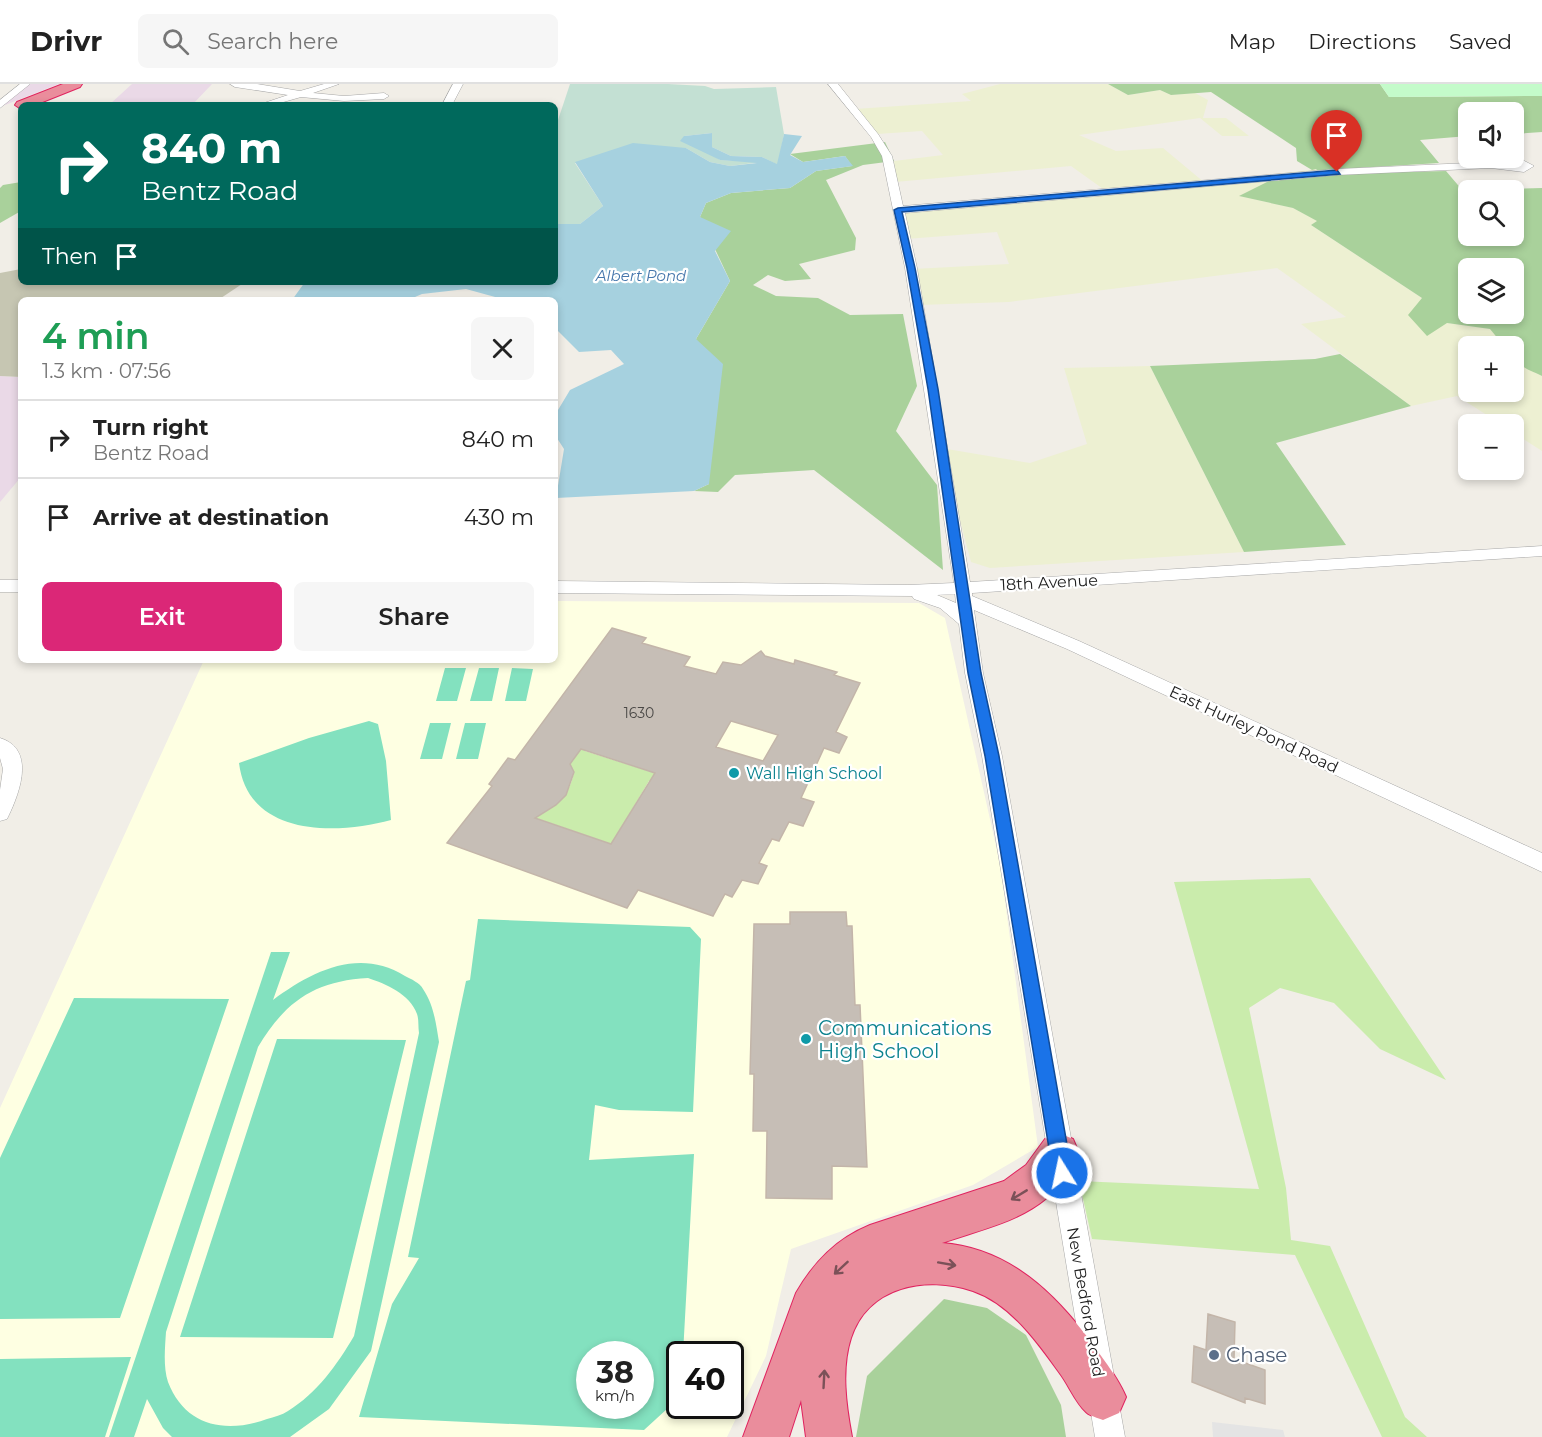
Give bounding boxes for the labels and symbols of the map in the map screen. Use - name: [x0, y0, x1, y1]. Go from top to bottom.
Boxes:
- pin: [1311, 110, 1362, 172]
- water label: Albert Pond: [595, 266, 687, 285]
- street label: 18th Avenue: [1000, 570, 1098, 595]
- street label: East Hurley Pond Road: [1166, 682, 1341, 777]
- house number: 1630: [624, 704, 654, 722]
- place label: Wall High School: [746, 764, 882, 783]
- marker: Wall High School: [727, 766, 741, 780]
- place label: Communications High School: [818, 1016, 992, 1063]
- marker: Communications High School: [799, 1032, 813, 1046]
- position arrow: [1030, 1141, 1094, 1205]
- one-way arrow: [1011, 1189, 1028, 1201]
- street label: New Bedford Road: [1063, 1226, 1108, 1378]
- one-way arrow: [937, 1259, 957, 1270]
- one-way arrow: [833, 1261, 848, 1275]
- speed limit sign: 40: [666, 1341, 744, 1419]
- place label: Chase: [1226, 1343, 1287, 1367]
- marker: Chase: [1207, 1348, 1221, 1362]
- one-way arrow: [819, 1369, 830, 1389]

